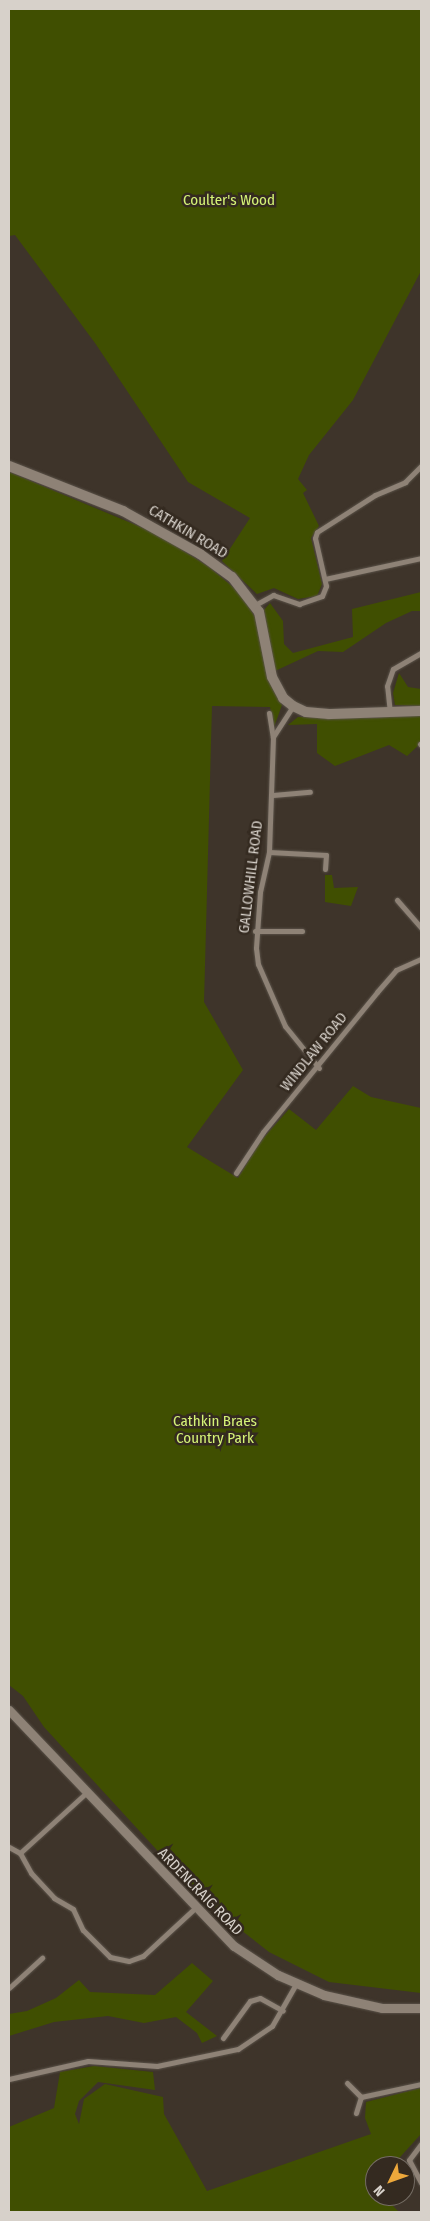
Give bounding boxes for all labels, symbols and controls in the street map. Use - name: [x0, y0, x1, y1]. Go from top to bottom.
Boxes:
- park label: Coulter's Wood: [183, 192, 275, 210]
- street label: CATHKIN ROAD: [145, 501, 231, 563]
- street label: GALLOWHILL ROAD: [235, 820, 267, 934]
- street label: WINDLAW ROAD: [277, 1009, 351, 1095]
- park label: Cathkin Braes Country Park: [173, 1412, 257, 1447]
- street label: ARDENCRAIG ROAD: [154, 1845, 246, 1939]
- north arrow: [365, 2156, 415, 2206]
- text: N: [370, 2182, 388, 2200]

